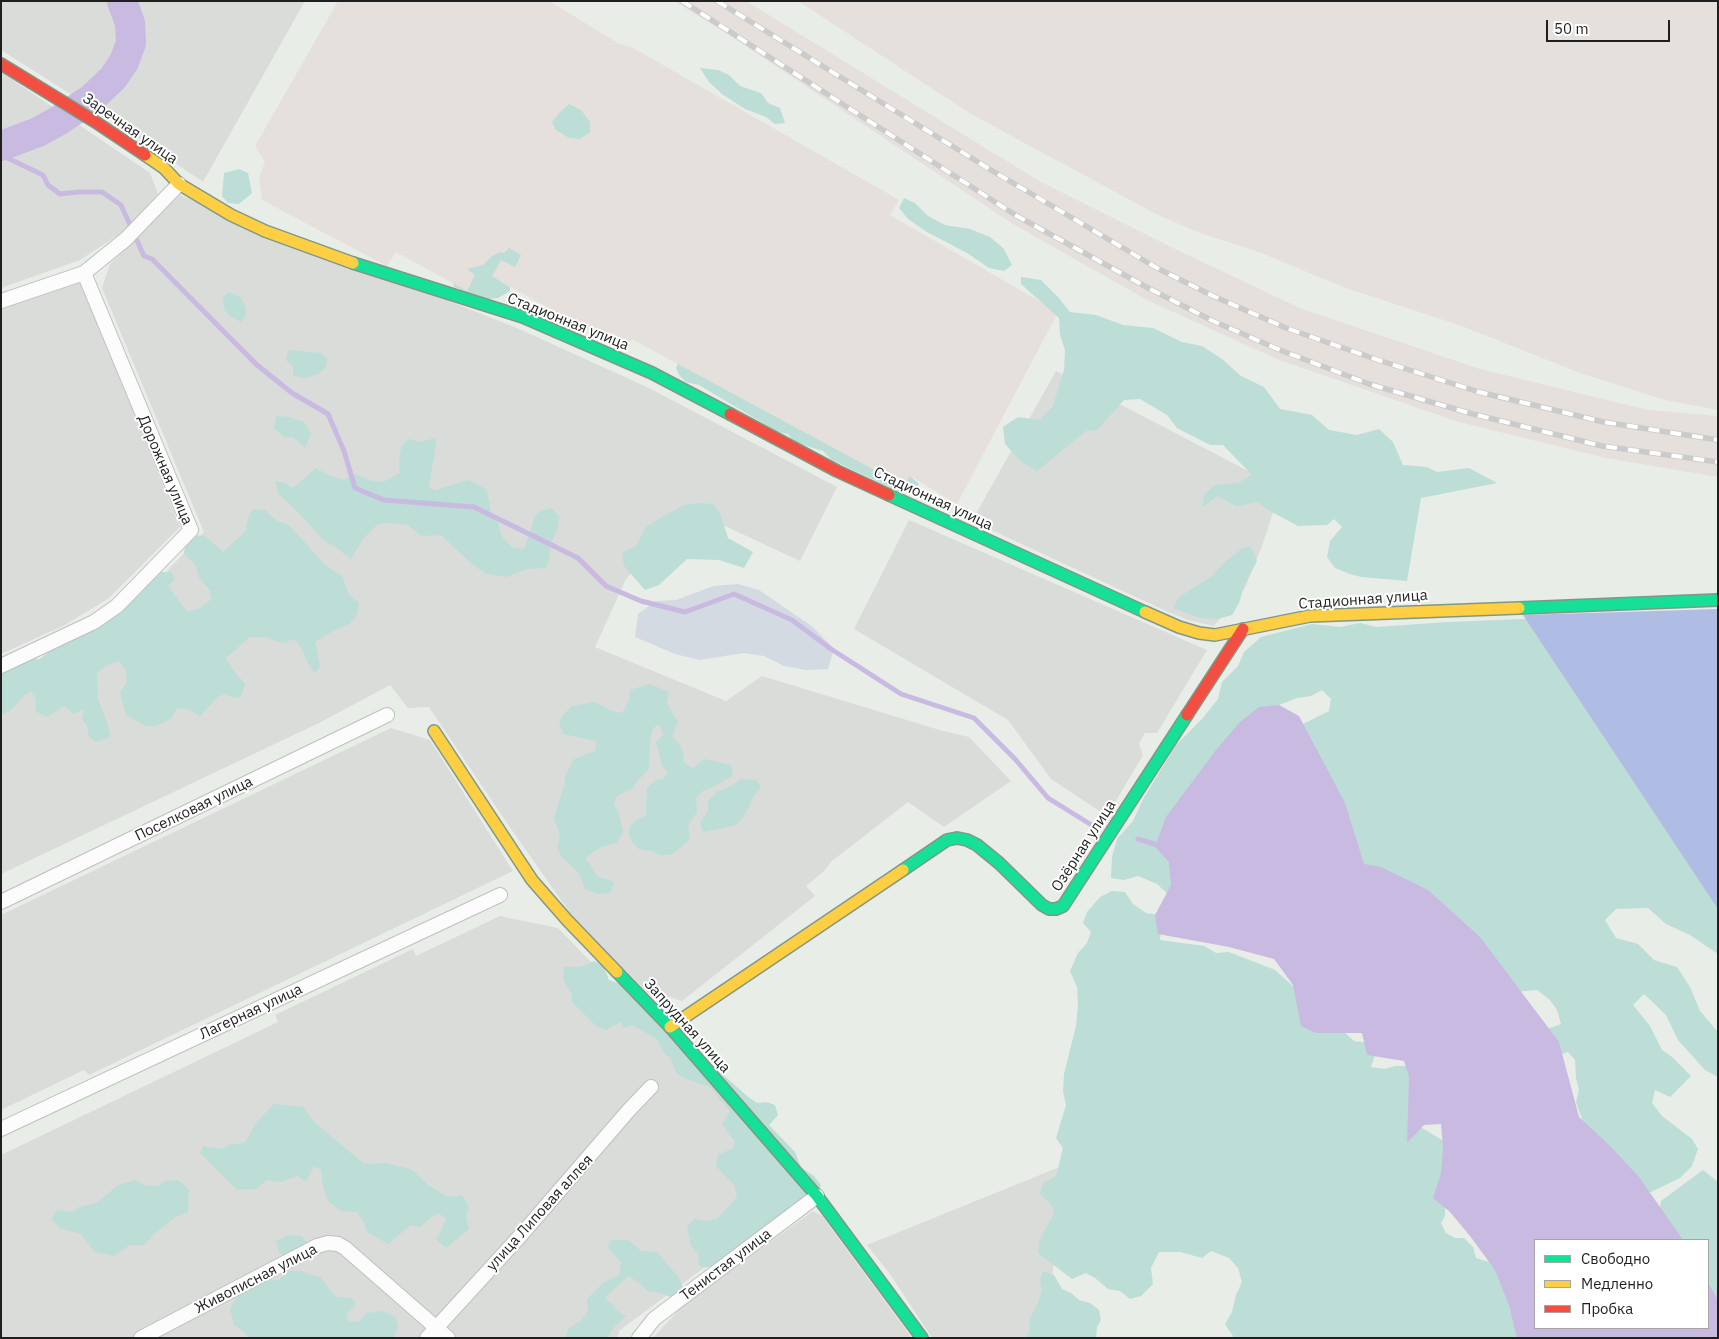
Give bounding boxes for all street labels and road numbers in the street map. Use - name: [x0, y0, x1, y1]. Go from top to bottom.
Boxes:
- street label: Заречная улица: [79, 90, 181, 168]
- street label: Стадионная улица: [505, 289, 631, 355]
- street label: Дорожная улица: [134, 412, 196, 528]
- street label: Стадионная улица: [871, 463, 995, 535]
- street label: Стадионная улица: [1298, 587, 1428, 613]
- street label: Поселковая улица: [132, 773, 256, 845]
- street label: Озёрная улица: [1048, 797, 1120, 895]
- street label: Запрудная улица: [640, 975, 734, 1077]
- street label: Лагерная улица: [197, 980, 305, 1044]
- street label: улица Липовая аллея: [483, 1151, 597, 1275]
- street label: Тенистая улица: [677, 1225, 775, 1305]
- street label: Живописная улица: [192, 1240, 320, 1318]

